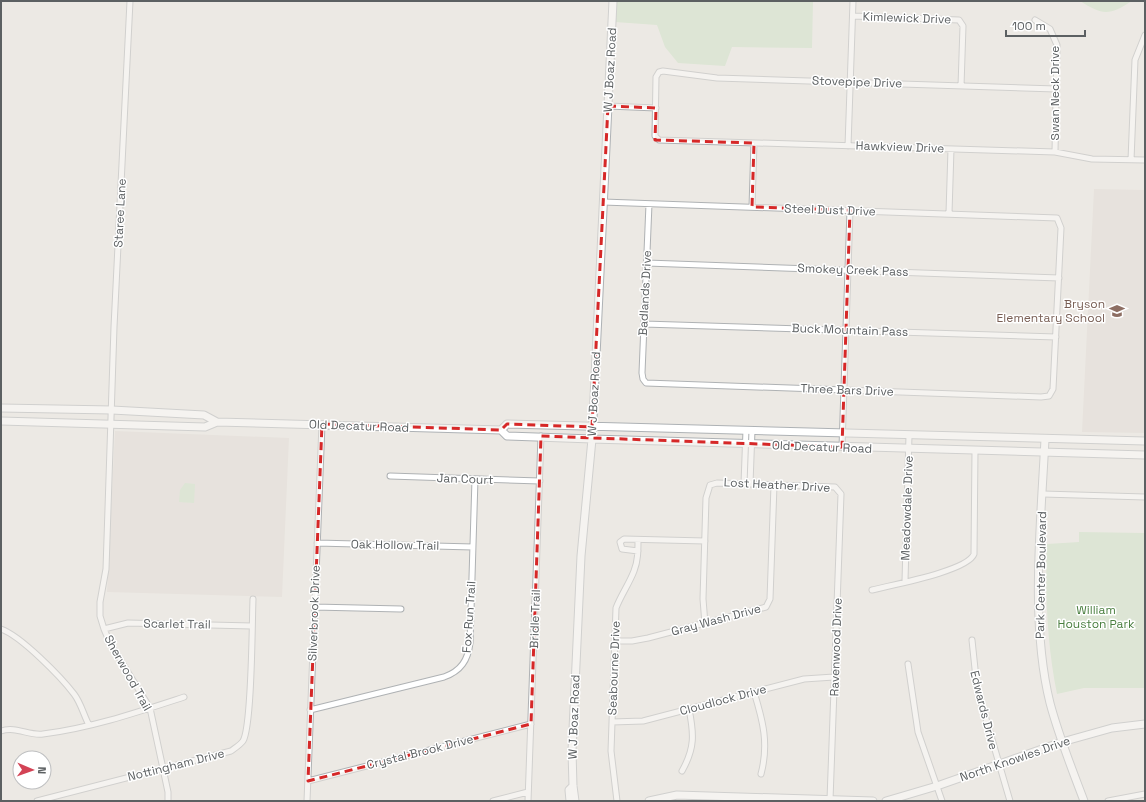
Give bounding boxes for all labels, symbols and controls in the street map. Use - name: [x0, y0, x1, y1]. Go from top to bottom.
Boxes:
- street label: Kimlewick Drive: [862, 8, 952, 28]
- scale bar: [1006, 12, 1085, 38]
- text: 100 m: [1012, 18, 1046, 34]
- street label: W J Boaz Road: [600, 27, 620, 113]
- street label: Swan Neck Drive: [1047, 46, 1063, 140]
- street label: Stovepipe Drive: [811, 72, 903, 92]
- street label: Hawkview Drive: [855, 137, 945, 157]
- street label: Staree Lane: [110, 178, 130, 248]
- street label: Steel Dust Drive: [784, 200, 876, 220]
- street label: Badlands Drive: [635, 250, 655, 336]
- street label: Smokey Creek Pass: [797, 260, 909, 280]
- place label: Bryson Elementary School: [997, 296, 1105, 326]
- school or university icon: Bryson Elementary School: [1108, 302, 1126, 320]
- street label: Buck Mountain Pass: [791, 320, 909, 340]
- street label: W J Boaz Road: [584, 351, 604, 437]
- street label: Three Bars Drive: [800, 380, 894, 400]
- street label: Old Decatur Road: [309, 416, 409, 436]
- street label: Old Decatur Road: [772, 437, 872, 457]
- street label: Meadowdale Drive: [897, 455, 917, 561]
- street label: Jan Court: [436, 470, 494, 488]
- street label: Lost Heather Drive: [723, 474, 831, 496]
- street label: Park Center Boulevard: [1032, 511, 1050, 639]
- street label: Oak Hollow Trail: [351, 536, 439, 554]
- street label: Silverbrook Drive: [304, 565, 324, 661]
- street label: Fox Run Trail: [459, 581, 479, 653]
- street label: Bridle Trail: [526, 589, 544, 649]
- street label: Ravenwood Drive: [826, 597, 846, 697]
- street label: Gray Wash Drive: [669, 600, 763, 640]
- park label: William Houston Park: [1058, 602, 1135, 632]
- street label: Scarlet Trail: [143, 615, 211, 633]
- street label: Seabourne Drive: [604, 620, 624, 716]
- street label: Sherwood Trail: [101, 632, 155, 714]
- street label: Edwards Drive: [966, 669, 1002, 751]
- street label: W J Boaz Road: [565, 674, 583, 760]
- street label: Cloudlock Drive: [678, 681, 768, 719]
- street label: Crystal Brook Drive: [365, 731, 475, 773]
- street label: North Knowles Drive: [958, 733, 1072, 785]
- street label: Nottingham Drive: [126, 745, 226, 785]
- north arrow: [12, 750, 52, 790]
- text: N: [35, 766, 49, 774]

